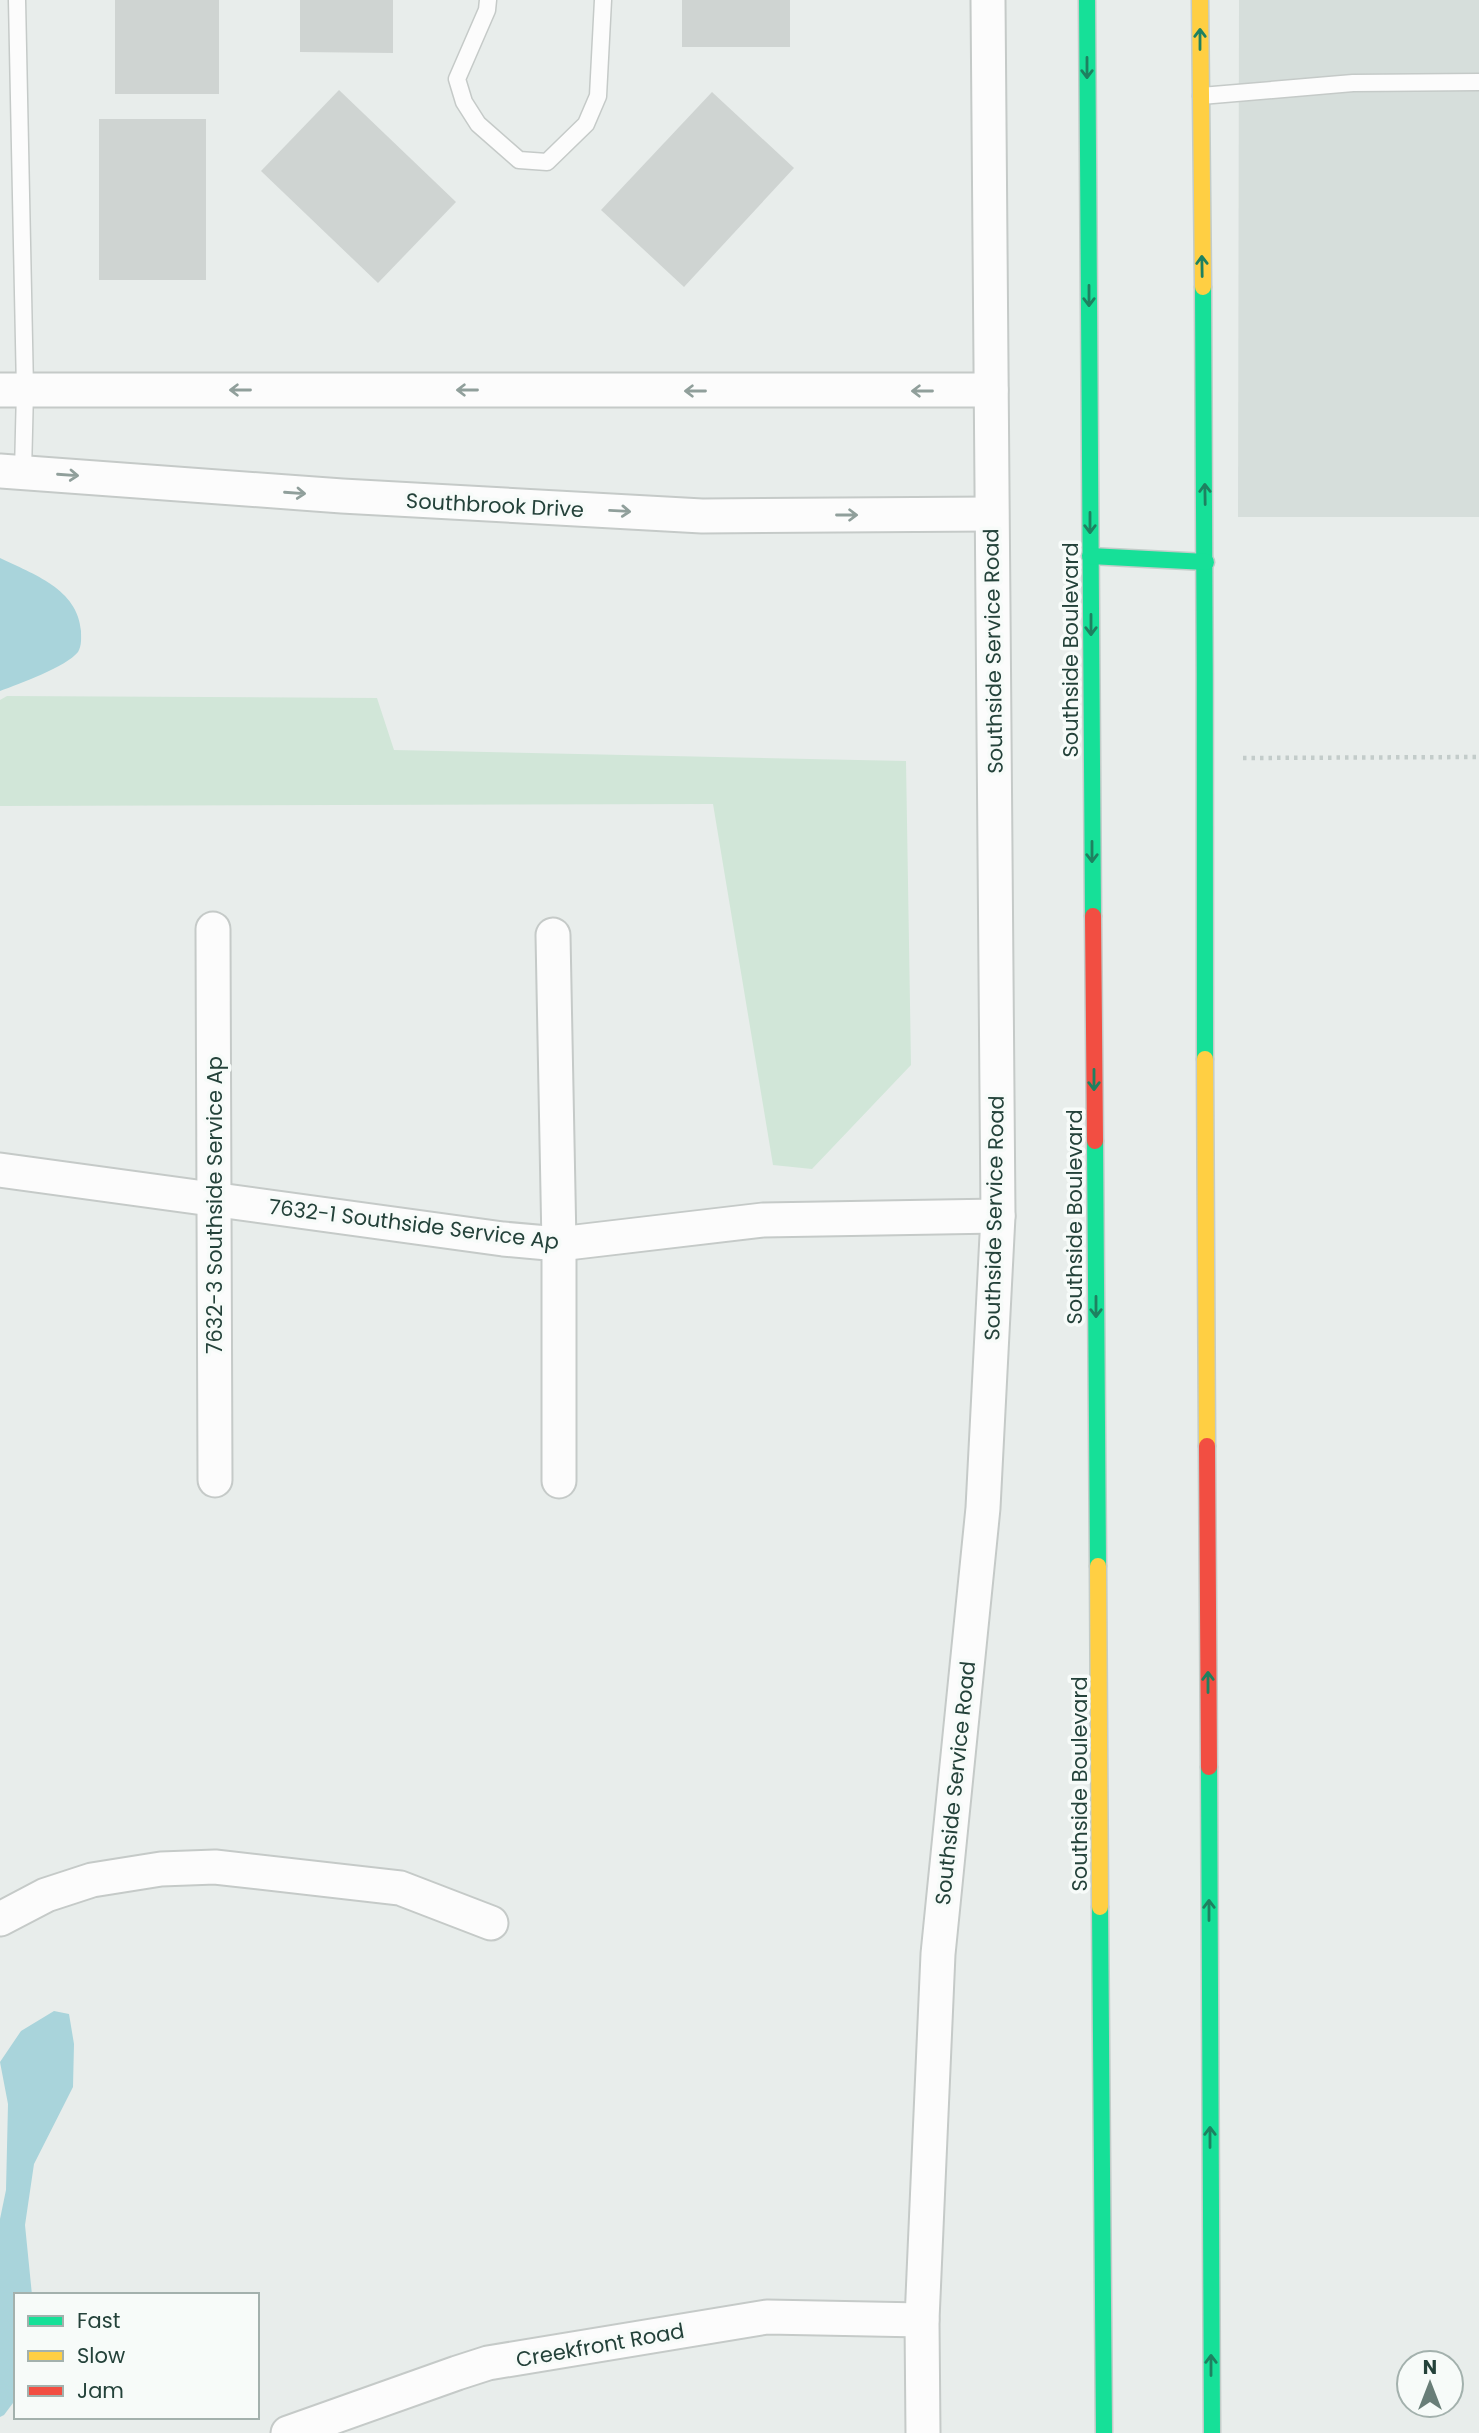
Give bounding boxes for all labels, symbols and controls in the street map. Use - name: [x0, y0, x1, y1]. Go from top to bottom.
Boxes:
- one-way arrow: [1193, 28, 1207, 51]
- one-way arrow: [1080, 56, 1094, 79]
- one-way arrow: [1196, 255, 1209, 278]
- one-way arrow: [1082, 284, 1096, 307]
- one-way arrow: [229, 383, 252, 397]
- one-way arrow: [456, 383, 479, 397]
- one-way arrow: [684, 384, 707, 397]
- one-way arrow: [911, 384, 934, 398]
- one-way arrow: [56, 469, 79, 482]
- one-way arrow: [1198, 483, 1212, 506]
- street label: Southbrook Drive: [405, 486, 585, 524]
- one-way arrow: [283, 487, 306, 500]
- one-way arrow: [608, 505, 631, 518]
- one-way arrow: [836, 508, 859, 522]
- one-way arrow: [1083, 511, 1097, 534]
- street label: Southside Service Road: [976, 528, 1010, 774]
- street label: Southside Boulevard: [1056, 542, 1085, 758]
- one-way arrow: [1084, 613, 1098, 636]
- one-way arrow: [1086, 840, 1099, 863]
- street label: 7632-3 Southside Service Ap: [200, 1056, 229, 1354]
- one-way arrow: [1087, 1068, 1101, 1091]
- street label: Southside Service Road: [977, 1095, 1011, 1341]
- street label: Southside Boulevard: [1060, 1109, 1089, 1325]
- street label: 7632-1 Southside Service Ap: [267, 1192, 561, 1256]
- one-way arrow: [1089, 1295, 1103, 1318]
- street label: Southside Service Road: [928, 1659, 982, 1907]
- one-way arrow: [1201, 1671, 1215, 1694]
- street label: Southside Boulevard: [1065, 1676, 1094, 1892]
- one-way arrow: [1202, 1899, 1216, 1922]
- one-way arrow: [1203, 2126, 1217, 2149]
- legend: [14, 2293, 259, 2419]
- text: Fast: [77, 2306, 120, 2335]
- street label: Creekfront Road: [514, 2316, 686, 2374]
- text: Slow: [77, 2341, 125, 2370]
- north arrow: [1395, 2349, 1465, 2419]
- one-way arrow: [1204, 2354, 1218, 2377]
- text: N: [1423, 2354, 1437, 2381]
- text: Jam: [77, 2376, 124, 2405]

